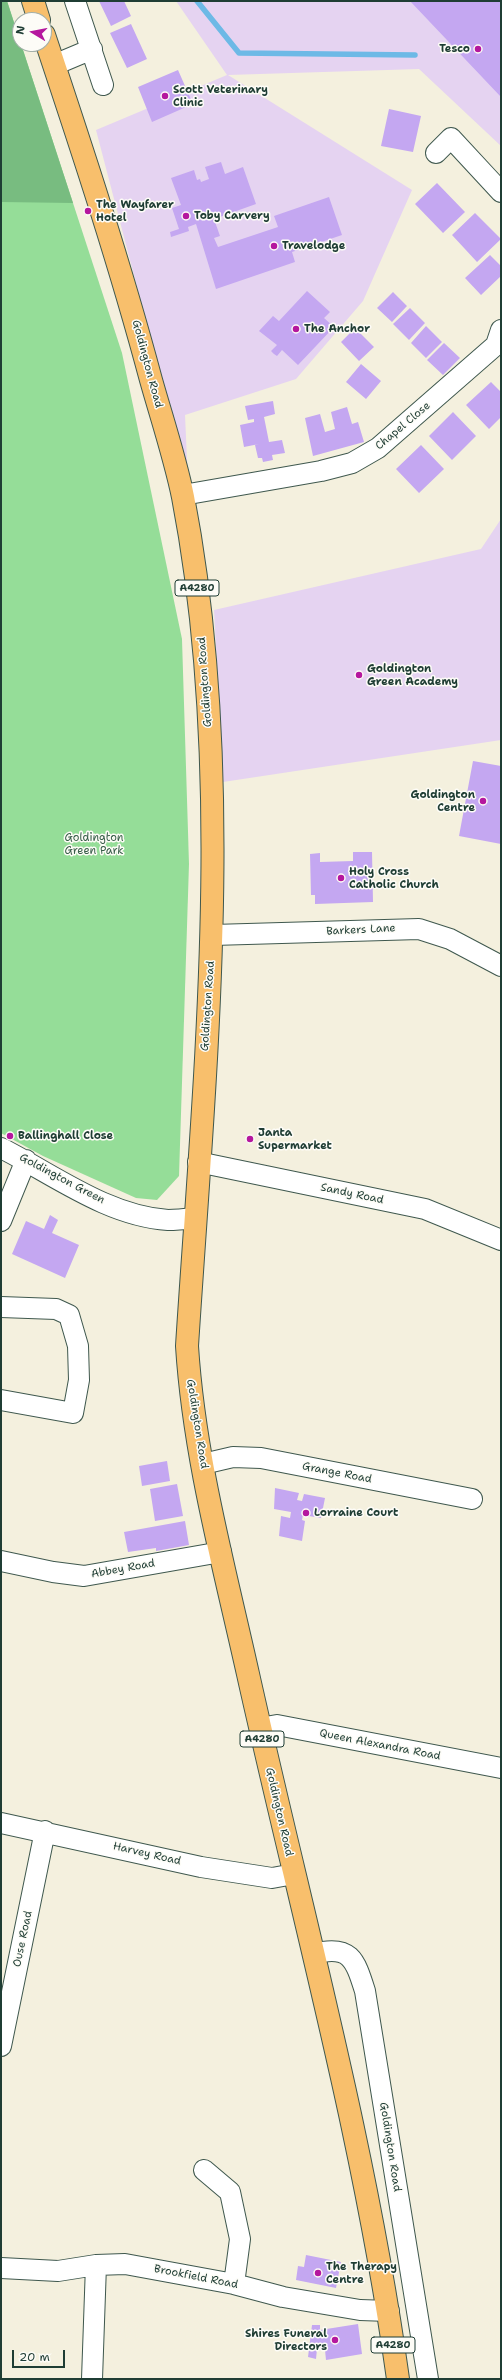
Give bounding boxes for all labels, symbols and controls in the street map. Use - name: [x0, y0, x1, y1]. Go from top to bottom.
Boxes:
- north arrow: [12, 12, 52, 52]
- text: N: [13, 24, 29, 36]
- place label: Tesco: [439, 42, 470, 56]
- marker: Tesco: [473, 44, 483, 54]
- place label: Scott Veterinary Clinic: [173, 83, 268, 109]
- marker: Scott Veterinary Clinic: [160, 91, 170, 101]
- place label: The Wayfarer Hotel: [96, 198, 174, 224]
- marker: The Wayfarer Hotel: [83, 206, 93, 216]
- place label: Toby Carvery: [194, 209, 270, 223]
- marker: Toby Carvery: [181, 211, 191, 221]
- place label: Travelodge: [282, 239, 345, 253]
- marker: Travelodge: [269, 241, 279, 251]
- street label: Goldington Road: [129, 319, 165, 409]
- place label: The Anchor: [304, 322, 370, 336]
- marker: The Anchor: [291, 324, 301, 334]
- street label: Chapel Close: [373, 399, 433, 453]
- road number: A4280: [175, 580, 219, 596]
- street label: Goldington Road: [195, 636, 215, 728]
- place label: Goldington Green Academy: [367, 662, 458, 688]
- marker: Goldington Green Academy: [354, 670, 364, 680]
- place label: Goldington Centre: [411, 788, 475, 814]
- marker: Goldington Centre: [478, 796, 488, 806]
- park label: Goldington Green Park: [64, 831, 124, 857]
- place label: Holy Cross Catholic Church: [349, 865, 439, 891]
- marker: Holy Cross Catholic Church: [336, 873, 346, 883]
- street label: Barkers Lane: [326, 922, 396, 938]
- street label: Goldington Road: [198, 960, 218, 1052]
- place label: Janta Supermarket: [258, 1126, 332, 1152]
- place label: Ballinghall Close: [18, 1129, 113, 1143]
- marker: Ballinghall Close: [5, 1131, 15, 1141]
- marker: Janta Supermarket: [245, 1134, 255, 1144]
- street label: Goldington Green: [17, 1151, 107, 1207]
- street label: Sandy Road: [319, 1181, 385, 1207]
- street label: Goldington Road: [183, 1378, 211, 1470]
- street label: Grange Road: [301, 1460, 373, 1486]
- place label: Lorraine Court: [314, 1506, 398, 1520]
- marker: Lorraine Court: [301, 1508, 311, 1518]
- street label: Abbey Road: [90, 1557, 156, 1581]
- street label: Queen Alexandra Road: [318, 1727, 442, 1763]
- road number: A4280: [240, 1731, 284, 1747]
- street label: Goldington Road: [262, 1766, 296, 1858]
- street label: Harvey Road: [112, 1840, 182, 1868]
- street label: Ouse Road: [11, 1910, 35, 1968]
- street label: Goldington Road: [376, 2101, 404, 2193]
- place label: The Therapy Centre: [326, 2260, 397, 2286]
- street label: Brookfield Road: [153, 2262, 239, 2292]
- marker: The Therapy Centre: [313, 2268, 323, 2278]
- place label: Shires Funeral Directors: [245, 2327, 327, 2353]
- marker: Shires Funeral Directors: [330, 2335, 340, 2345]
- road number: A4280: [371, 2337, 415, 2353]
- scale bar: [14, 2342, 67, 2368]
- text: 20 m: [19, 2349, 50, 2365]

